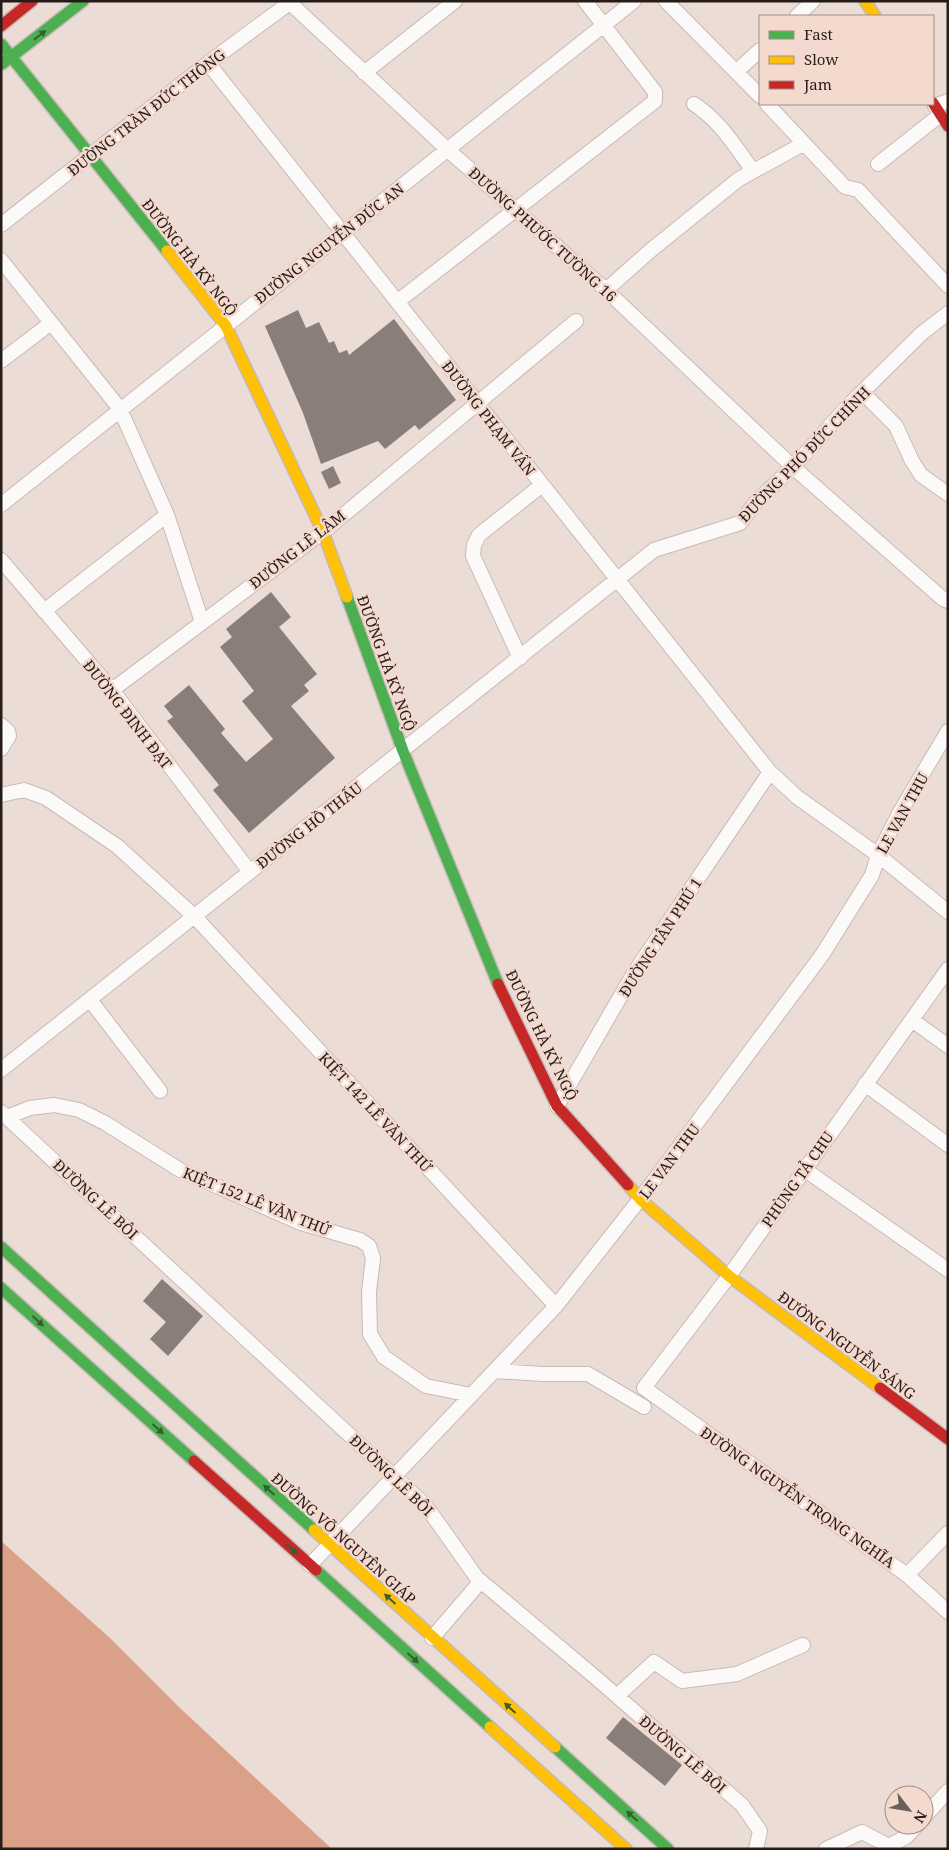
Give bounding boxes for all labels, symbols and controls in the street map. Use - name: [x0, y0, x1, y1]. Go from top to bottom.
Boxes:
- legend: [759, 15, 934, 105]
- text: Fast: [804, 24, 833, 44]
- one-way arrow: [33, 29, 46, 40]
- street label: ĐƯỜNG TRẦN ĐỨC THÔNG: [63, 44, 229, 180]
- text: Slow: [804, 49, 838, 69]
- text: Jam: [803, 74, 832, 94]
- street label: ĐƯỜNG PHƯỚC TƯỜNG 16: [465, 162, 621, 306]
- street label: ĐƯỜNG NGUYỄN ĐỨC AN: [250, 178, 408, 308]
- street label: ĐƯỜNG HÀ KỲ NGỘ: [138, 194, 242, 320]
- street label: ĐƯỜNG PHẠM VẤN: [438, 357, 540, 480]
- street label: ĐƯỜNG PHÓ ĐỨC CHÍNH: [734, 382, 874, 526]
- street label: ĐƯỜNG LÊ LÂM: [245, 505, 349, 593]
- street label: ĐƯỜNG HÀ KỲ NGỘ: [353, 592, 421, 734]
- street label: ĐƯỜNG ĐINH ĐẠT: [79, 655, 177, 773]
- street label: LE VAN THU: [872, 769, 933, 857]
- street label: ĐƯỜNG HỒ THẤU: [252, 777, 366, 873]
- street label: ĐƯỜNG TÂN PHÚ 1: [614, 874, 706, 1000]
- street label: ĐƯỜNG HÀ KỲ NGỘ: [502, 966, 582, 1104]
- street label: KIỆT 142 LÊ VĂN THỨ: [315, 1048, 437, 1177]
- street label: LE VAN THU: [634, 1119, 704, 1203]
- street label: PHÙNG TẢ CHU: [757, 1127, 838, 1231]
- street label: ĐƯỜNG LÊ BÔI: [49, 1155, 143, 1243]
- street label: KIỆT 152 LÊ VĂN THỨ: [180, 1162, 334, 1240]
- street label: ĐƯỜNG NGUYỄN SÁNG: [774, 1287, 920, 1404]
- one-way arrow: [31, 1315, 44, 1326]
- street label: ĐƯỜNG NGUYỄN TRỌNG NGHĨA: [697, 1422, 900, 1572]
- one-way arrow: [152, 1423, 164, 1435]
- street label: ĐƯỜNG LÊ BÔI: [346, 1430, 438, 1520]
- street label: ĐƯỜNG VÕ NGUYÊN GIÁP: [268, 1468, 420, 1608]
- one-way arrow: [263, 1485, 276, 1496]
- one-way arrow: [286, 1544, 299, 1555]
- one-way arrow: [383, 1594, 396, 1605]
- one-way arrow: [407, 1652, 419, 1664]
- one-way arrow: [504, 1703, 517, 1714]
- street label: ĐƯỜNG LÊ BÔI: [635, 1711, 731, 1797]
- north arrow: [884, 1785, 934, 1835]
- text: N: [910, 1807, 932, 1827]
- one-way arrow: [625, 1811, 638, 1822]

